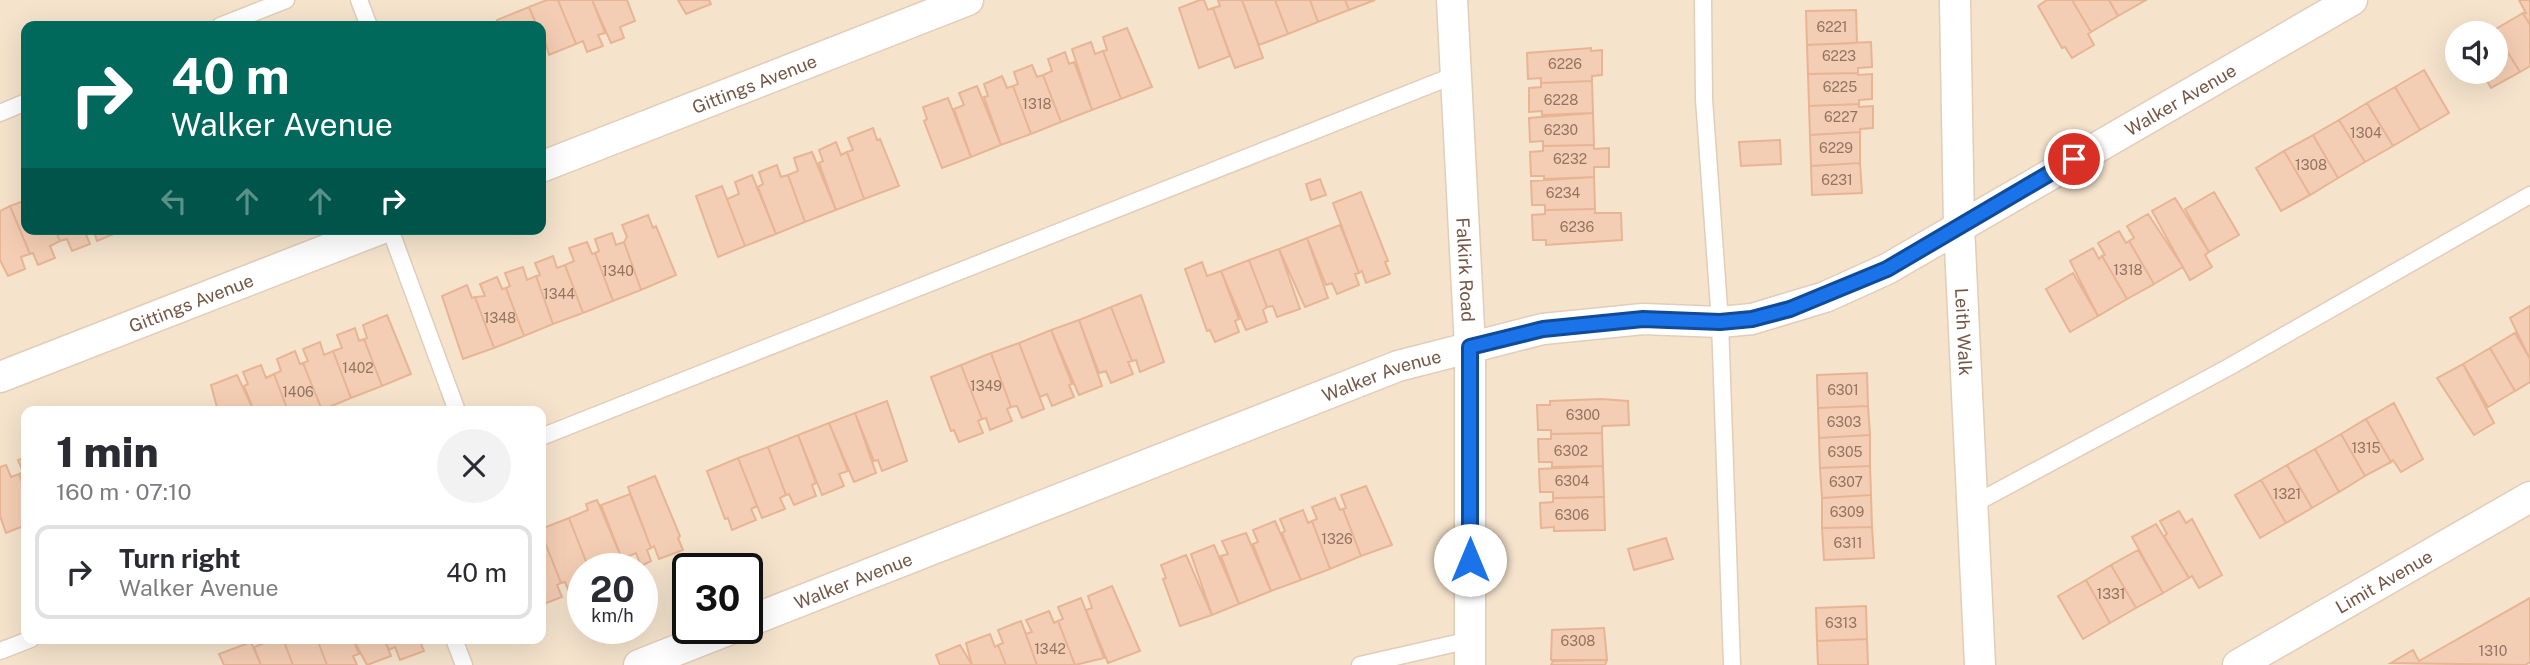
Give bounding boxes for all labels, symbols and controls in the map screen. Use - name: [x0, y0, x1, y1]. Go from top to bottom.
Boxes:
- house number: 6221: [1816, 19, 1848, 35]
- map controls: [2445, 21, 2508, 84]
- button: sound: [2445, 21, 2508, 84]
- text: 40 m: [171, 47, 290, 105]
- house number: 6223: [1822, 48, 1856, 64]
- icon: right: [56, 49, 147, 140]
- street label: Gittings Avenue: [689, 50, 820, 117]
- house number: 6226: [1548, 56, 1582, 72]
- street label: Walker Avenue: [2121, 59, 2240, 140]
- house number: 6225: [1823, 79, 1857, 95]
- house number: 6228: [1544, 92, 1578, 108]
- house number: 1318: [1022, 96, 1052, 112]
- text: Walker Avenue: [171, 106, 393, 143]
- house number: 6227: [1824, 109, 1858, 125]
- house number: 6230: [1544, 122, 1578, 138]
- house number: 1304: [2350, 125, 2382, 141]
- pin: [2044, 129, 2104, 189]
- house number: 6229: [1819, 140, 1853, 156]
- icon: arrive: [2055, 140, 2093, 178]
- house number: 6232: [1553, 151, 1587, 167]
- house number: 1308: [2295, 157, 2327, 173]
- house number: 6231: [1821, 172, 1853, 188]
- icon: left: [155, 182, 193, 220]
- icon: ahead: [228, 182, 266, 220]
- icon: ahead: [301, 182, 339, 220]
- icon: right: [374, 182, 412, 220]
- house number: 6234: [1546, 185, 1581, 201]
- street label: Falkirk Road: [1453, 217, 1479, 322]
- house number: 6236: [1560, 219, 1595, 235]
- house number: 1318: [2113, 262, 2143, 278]
- house number: 1340: [602, 263, 634, 279]
- street label: Gittings Avenue: [126, 269, 256, 336]
- house number: 1344: [543, 286, 575, 302]
- street label: Leith Walk: [1951, 287, 1977, 376]
- house number: 1348: [484, 310, 516, 326]
- street label: Walker Avenue: [1319, 345, 1443, 405]
- house number: 1402: [342, 360, 374, 376]
- house number: 1349: [970, 378, 1002, 394]
- house number: 6301: [1827, 382, 1859, 398]
- house number: 1406: [282, 384, 314, 400]
- house number: 6300: [1566, 407, 1600, 423]
- house number: 6303: [1827, 414, 1861, 430]
- text: 1 min: [56, 427, 159, 476]
- button: close: [437, 429, 511, 503]
- house number: 1315: [2351, 440, 2381, 456]
- house number: 6302: [1554, 443, 1588, 459]
- house number: 6305: [1828, 444, 1862, 460]
- house number: 6304: [1555, 473, 1590, 489]
- house number: 6307: [1829, 474, 1863, 490]
- text: 160 m · 07:10: [56, 478, 191, 505]
- house number: 1321: [2273, 486, 2301, 502]
- house number: 6309: [1830, 504, 1865, 520]
- house number: 6306: [1555, 507, 1590, 523]
- position arrow: [1433, 523, 1507, 597]
- house number: 1326: [1321, 531, 1353, 547]
- house number: 6311: [1834, 535, 1862, 551]
- text: Turn right: [119, 543, 241, 574]
- street label: Limit Avenue: [2331, 545, 2436, 617]
- street label: Walker Avenue: [791, 548, 915, 613]
- icon: right: [60, 553, 98, 591]
- speed limit sign: 30: [672, 553, 763, 644]
- text: 40 m: [446, 557, 507, 588]
- text: 20: [590, 569, 635, 610]
- text: Walker Avenue: [119, 574, 278, 601]
- house number: 1331: [2097, 586, 2125, 602]
- text: km/h: [591, 605, 634, 626]
- house number: 6313: [1825, 615, 1857, 631]
- house number: 6308: [1561, 633, 1595, 649]
- house number: 1342: [1034, 641, 1066, 657]
- house number: 1310: [2479, 643, 2507, 659]

